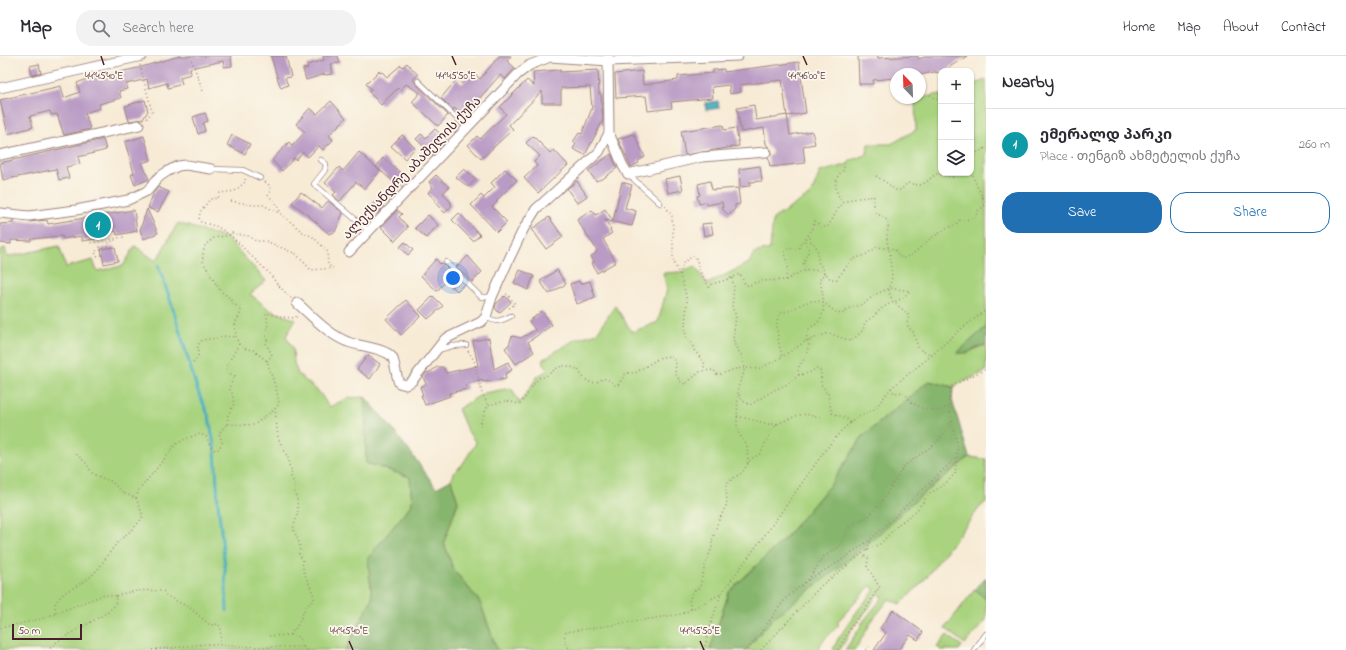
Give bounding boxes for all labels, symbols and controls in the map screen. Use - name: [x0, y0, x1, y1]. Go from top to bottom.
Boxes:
- search box: [76, 10, 356, 46]
- text: Map: [20, 14, 52, 41]
- icon: search: [90, 17, 112, 39]
- text: Search here: [122, 17, 194, 39]
- text: Home: [1123, 17, 1155, 38]
- text: Map: [1177, 17, 1201, 38]
- text: About: [1223, 17, 1259, 38]
- text: Contact: [1281, 17, 1326, 38]
- north arrow: [890, 68, 926, 104]
- map controls: [938, 68, 974, 176]
- button: +: [938, 68, 974, 104]
- text: 44°45'40"E: [85, 69, 123, 84]
- text: 44°45'50"E: [436, 69, 476, 84]
- text: 44°46'00"E: [788, 69, 826, 84]
- text: Nearby: [1002, 70, 1054, 95]
- street label: ალექსანდრე აბაშელის ქუჩა: [338, 92, 486, 244]
- button: −: [938, 104, 974, 140]
- text: ემერალდ პარკი: [1040, 124, 1172, 146]
- text: 1: [1013, 135, 1017, 154]
- text: 260 m: [1299, 135, 1330, 154]
- button: layers: [938, 140, 974, 176]
- text: Place · თენგიზ ახმეტელის ქუჩა: [1040, 147, 1240, 166]
- button: Save: [1002, 192, 1162, 233]
- button: Share: [1170, 192, 1330, 233]
- pin: 1: [85, 210, 111, 240]
- your location: [443, 268, 463, 288]
- scale bar: [12, 622, 82, 641]
- text: 50 m: [18, 623, 40, 639]
- text: 44°45'40"E: [330, 624, 368, 639]
- text: 44°45'50"E: [680, 624, 720, 639]

